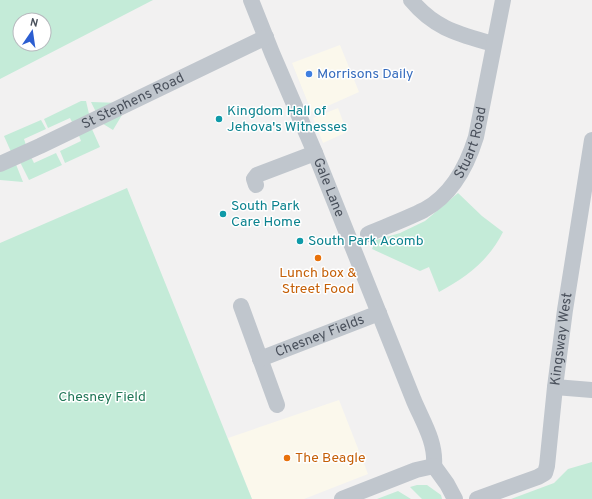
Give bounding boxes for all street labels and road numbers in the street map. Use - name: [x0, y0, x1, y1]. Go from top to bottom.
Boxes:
- street label: St Stephens Road: [79, 69, 187, 133]
- street label: Stuart Road: [451, 105, 490, 182]
- street label: Gale Lane: [309, 155, 348, 220]
- street label: Kingsway West: [547, 291, 576, 386]
- street label: Chesney Fields: [273, 311, 367, 361]

